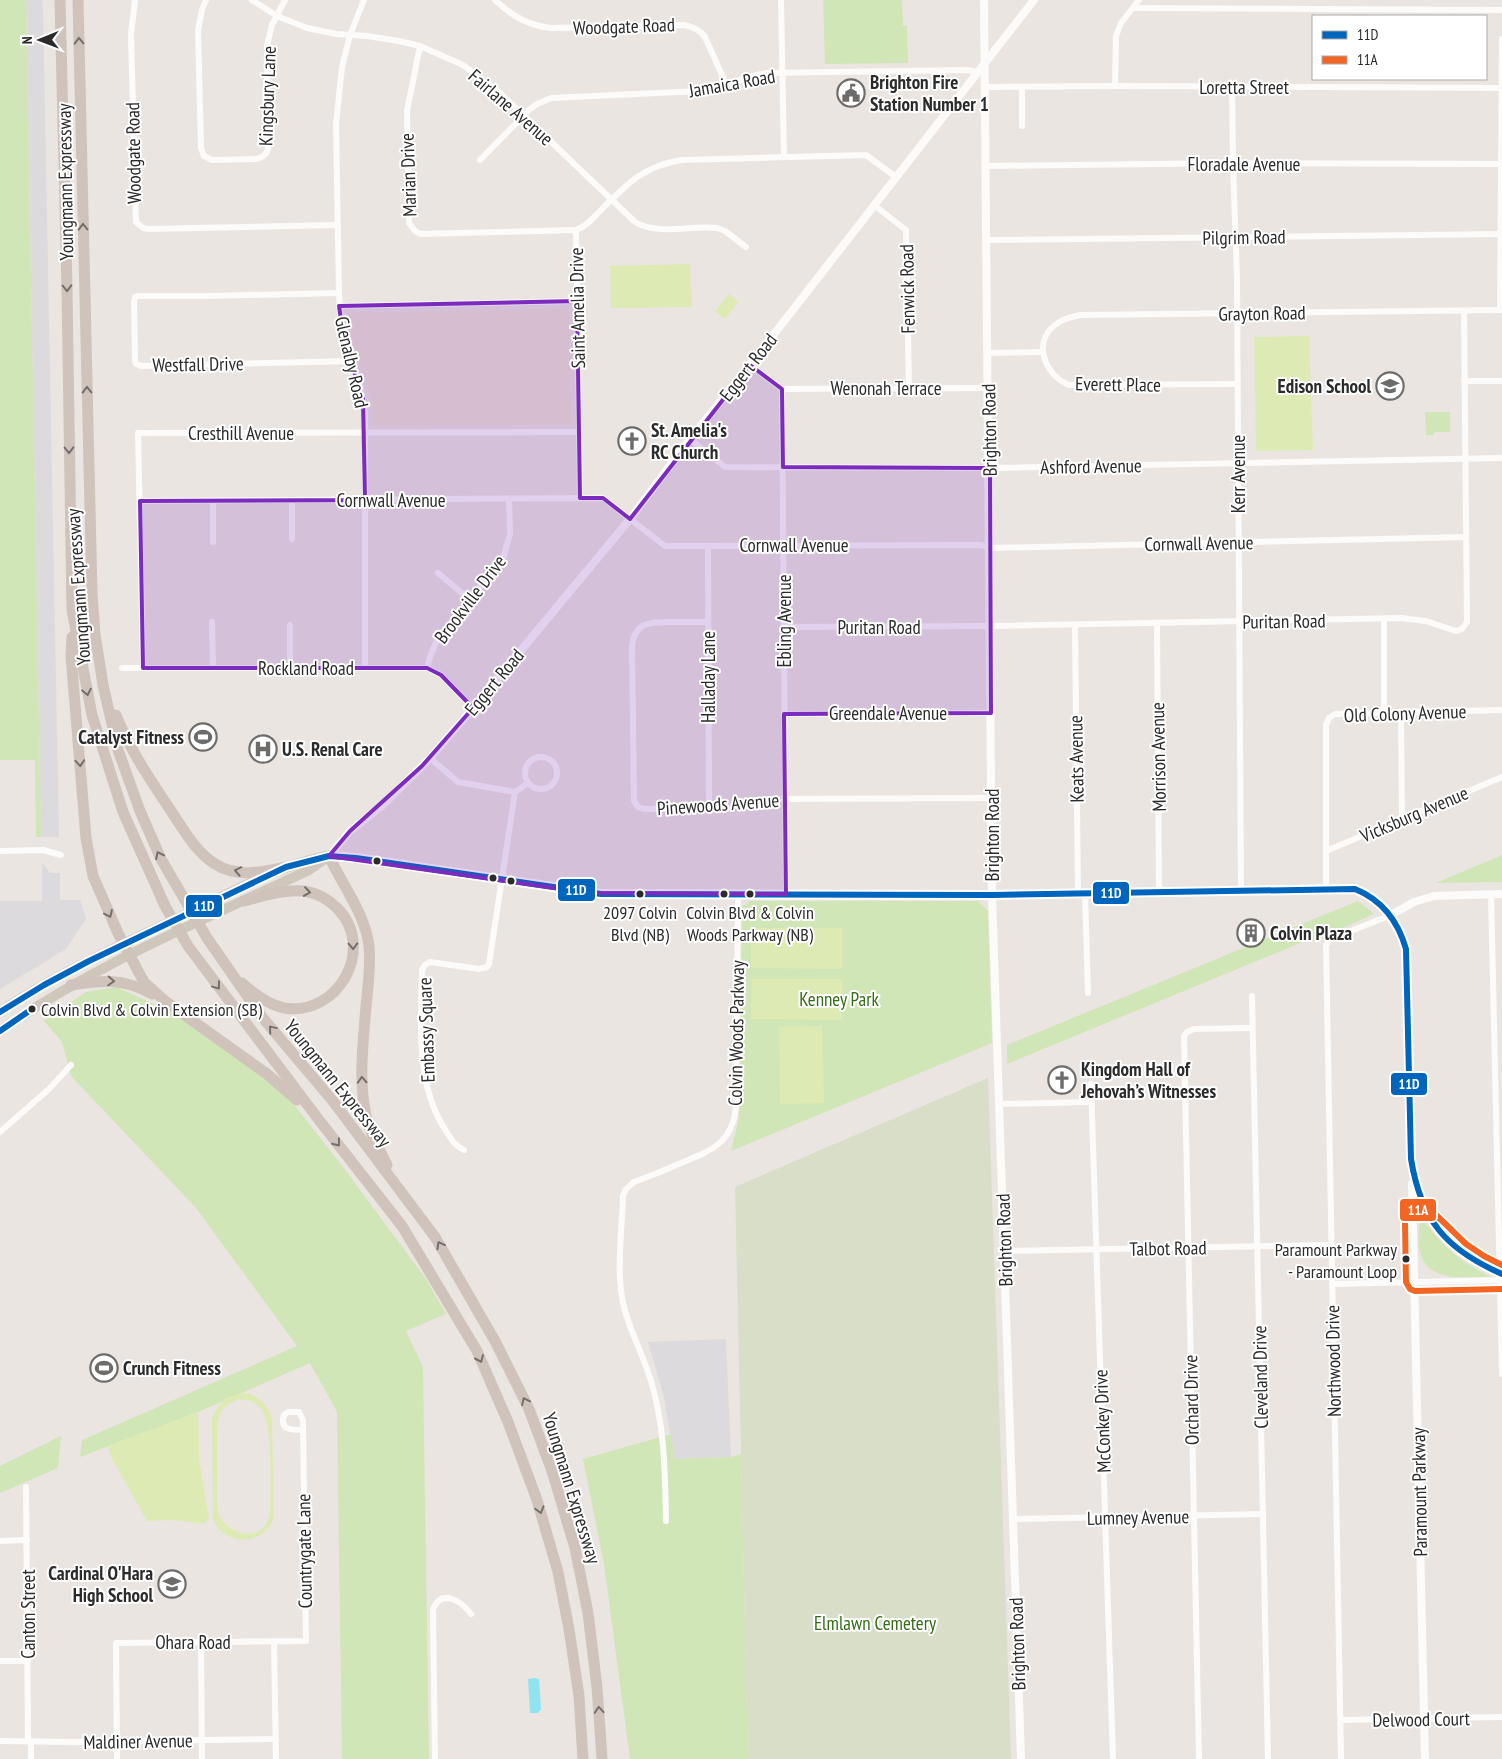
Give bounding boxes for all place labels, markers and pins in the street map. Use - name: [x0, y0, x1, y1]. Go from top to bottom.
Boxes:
- place label: Brighton Fire Station Number 1: [870, 70, 989, 116]
- public building icon: Brighton Fire Station Number 1: [836, 78, 866, 108]
- school or university icon: Edison School: [1375, 371, 1405, 401]
- place label: Edison School: [1278, 374, 1371, 398]
- place label: St. Amelia's RC Church: [651, 418, 727, 464]
- church icon: St. Amelia's RC Church: [617, 426, 647, 456]
- sports icon: Catalyst Fitness: [188, 722, 218, 752]
- place label: Catalyst Fitness: [78, 725, 184, 749]
- hospital icon: U.S. Renal Care: [248, 734, 278, 764]
- place label: U.S. Renal Care: [282, 737, 383, 761]
- unlabelled marker: [372, 856, 382, 866]
- unlabelled marker: [488, 873, 498, 883]
- unlabelled marker: [506, 876, 516, 886]
- marker: 2097 Colvin Blvd (NB): [635, 889, 645, 899]
- unlabelled marker: [719, 889, 729, 899]
- marker: Colvin Blvd & Colvin Woods Parkway (NB): [745, 889, 755, 899]
- place label: 2097 Colvin Blvd (NB): [603, 901, 677, 946]
- place label: Colvin Blvd & Colvin Woods Parkway (NB): [686, 901, 814, 946]
- building icon: Colvin Plaza: [1236, 918, 1266, 948]
- place label: Colvin Plaza: [1270, 921, 1352, 945]
- place label: Colvin Blvd & Colvin Extension (SB): [41, 998, 263, 1021]
- marker: Colvin Blvd & Colvin Extension (SB): [27, 1004, 37, 1014]
- place label: Kingdom Hall of Jehovah’s Witnesses: [1080, 1057, 1216, 1103]
- church icon: Kingdom Hall of Jehovah’s Witnesses: [1047, 1065, 1077, 1095]
- place label: Paramount Parkway - Paramount Loop: [1275, 1238, 1397, 1283]
- marker: Paramount Parkway - Paramount Loop: [1401, 1254, 1411, 1264]
- sports icon: Crunch Fitness: [89, 1353, 119, 1383]
- place label: Crunch Fitness: [123, 1356, 221, 1380]
- place label: Cardinal O'Hara High School: [48, 1561, 153, 1607]
- school or university icon: Cardinal O'Hara High School: [157, 1569, 187, 1599]

